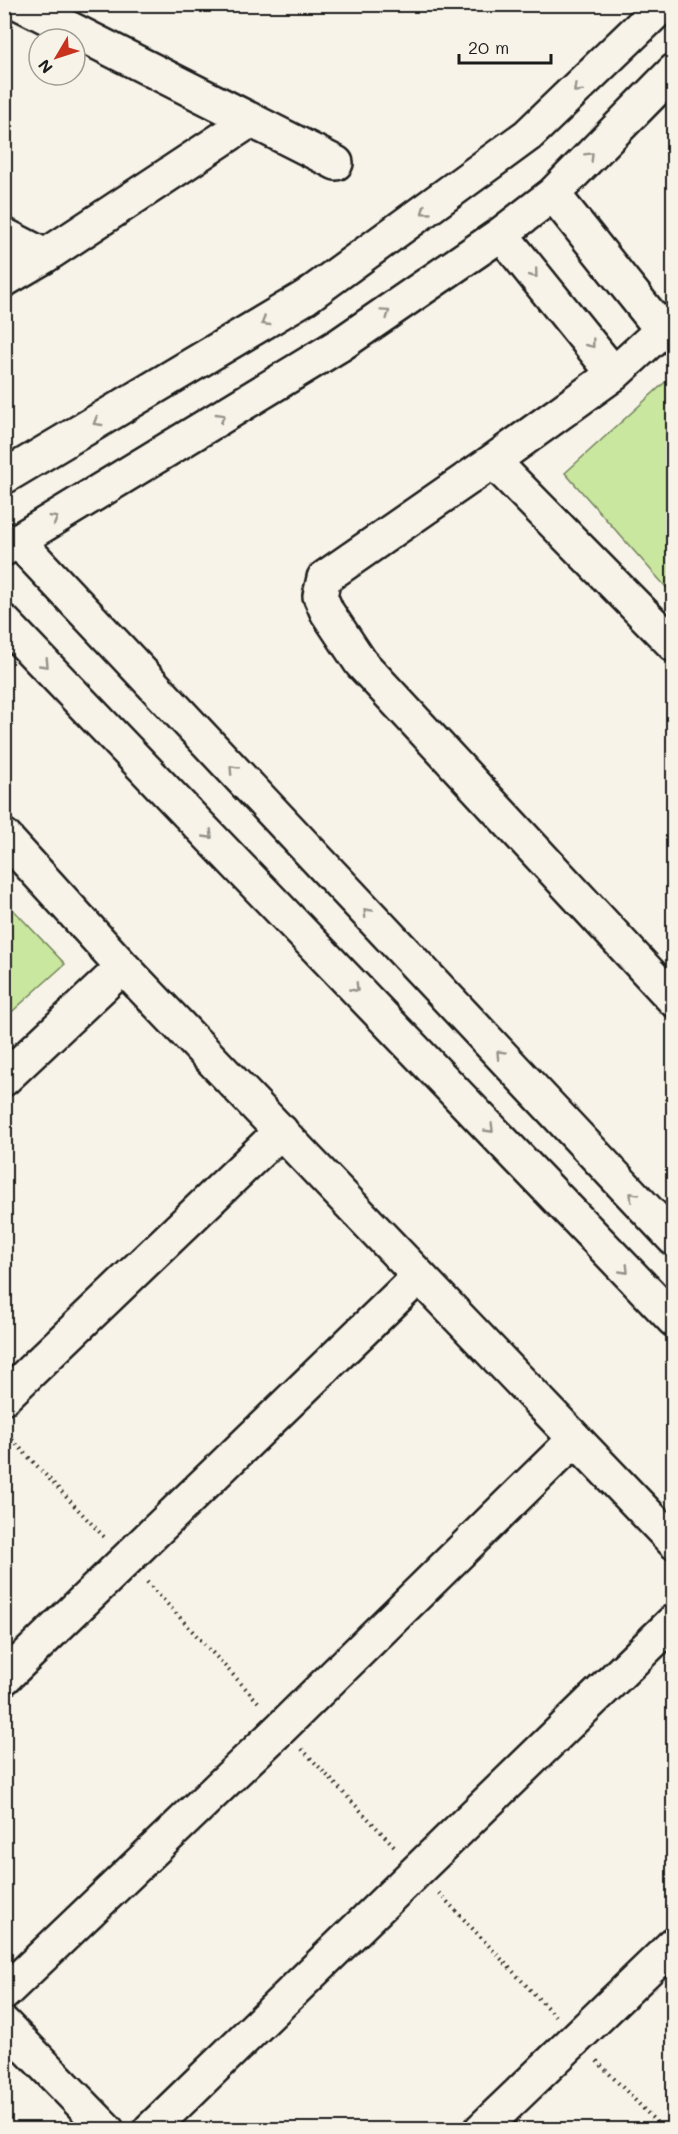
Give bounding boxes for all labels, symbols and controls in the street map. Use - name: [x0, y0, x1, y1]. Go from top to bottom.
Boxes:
- north arrow: [27, 27, 87, 87]
- scale bar: [459, 27, 550, 65]
- text: 20 m: [468, 35, 509, 59]
- text: N: [33, 55, 57, 78]
- one-way arrow: [573, 81, 584, 92]
- one-way arrow: [582, 153, 593, 164]
- one-way arrow: [420, 203, 431, 214]
- one-way arrow: [527, 267, 538, 278]
- one-way arrow: [379, 309, 390, 320]
- one-way arrow: [261, 314, 271, 326]
- one-way arrow: [583, 337, 594, 348]
- one-way arrow: [215, 413, 225, 425]
- one-way arrow: [93, 414, 103, 426]
- one-way arrow: [48, 514, 58, 526]
- one-way arrow: [38, 658, 49, 668]
- one-way arrow: [229, 766, 240, 776]
- one-way arrow: [202, 829, 213, 839]
- one-way arrow: [363, 908, 374, 919]
- one-way arrow: [348, 981, 359, 992]
- one-way arrow: [496, 1050, 507, 1060]
- one-way arrow: [483, 1122, 494, 1132]
- one-way arrow: [630, 1192, 641, 1203]
- one-way arrow: [618, 1263, 629, 1273]

